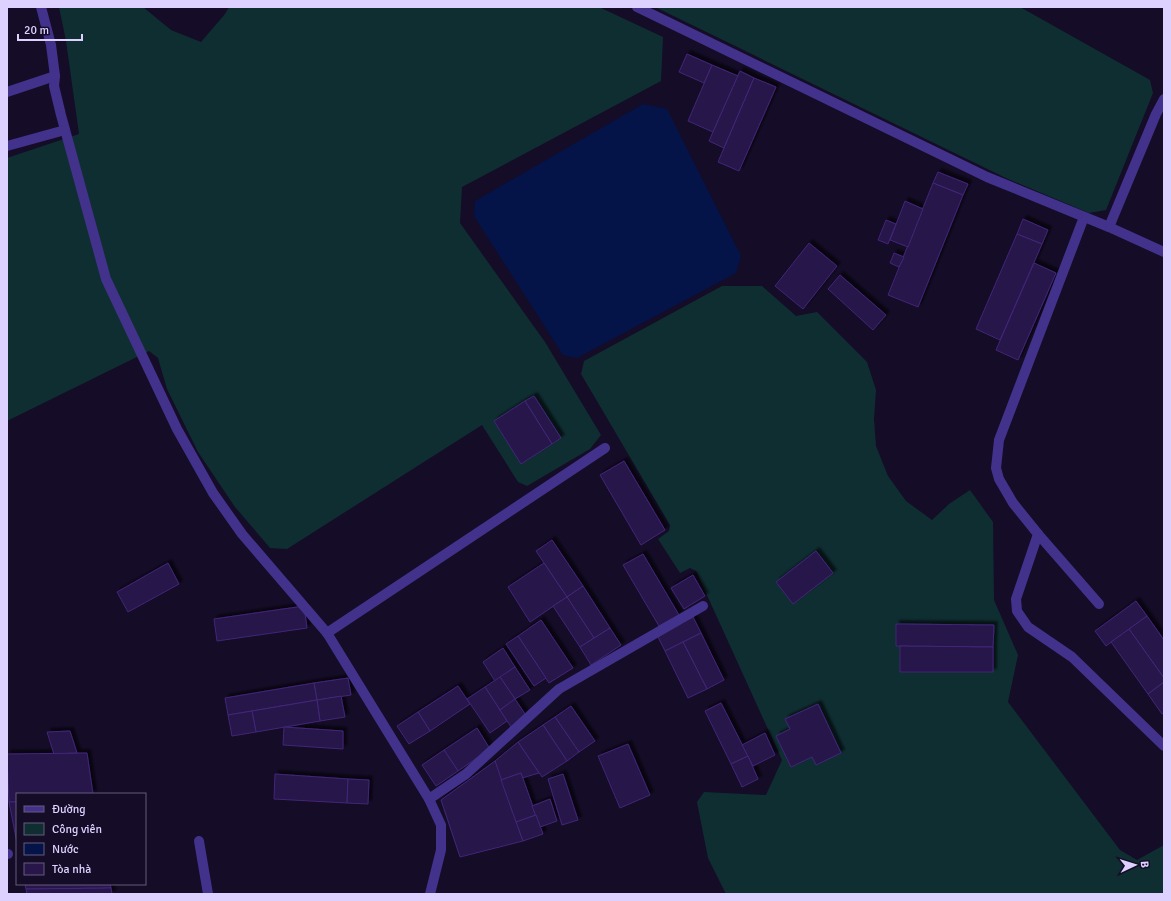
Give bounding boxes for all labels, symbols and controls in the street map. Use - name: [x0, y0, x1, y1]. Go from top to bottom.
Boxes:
- scale bar: [18, 16, 82, 42]
- text: 20 m: [24, 23, 49, 38]
- legend: [16, 793, 146, 885]
- text: Đường: [52, 802, 86, 817]
- text: Công viên: [52, 822, 102, 837]
- text: Nước: [52, 842, 79, 857]
- north arrow: [1115, 845, 1155, 885]
- text: B: [1138, 861, 1151, 868]
- text: Tòa nhà: [52, 862, 91, 877]

